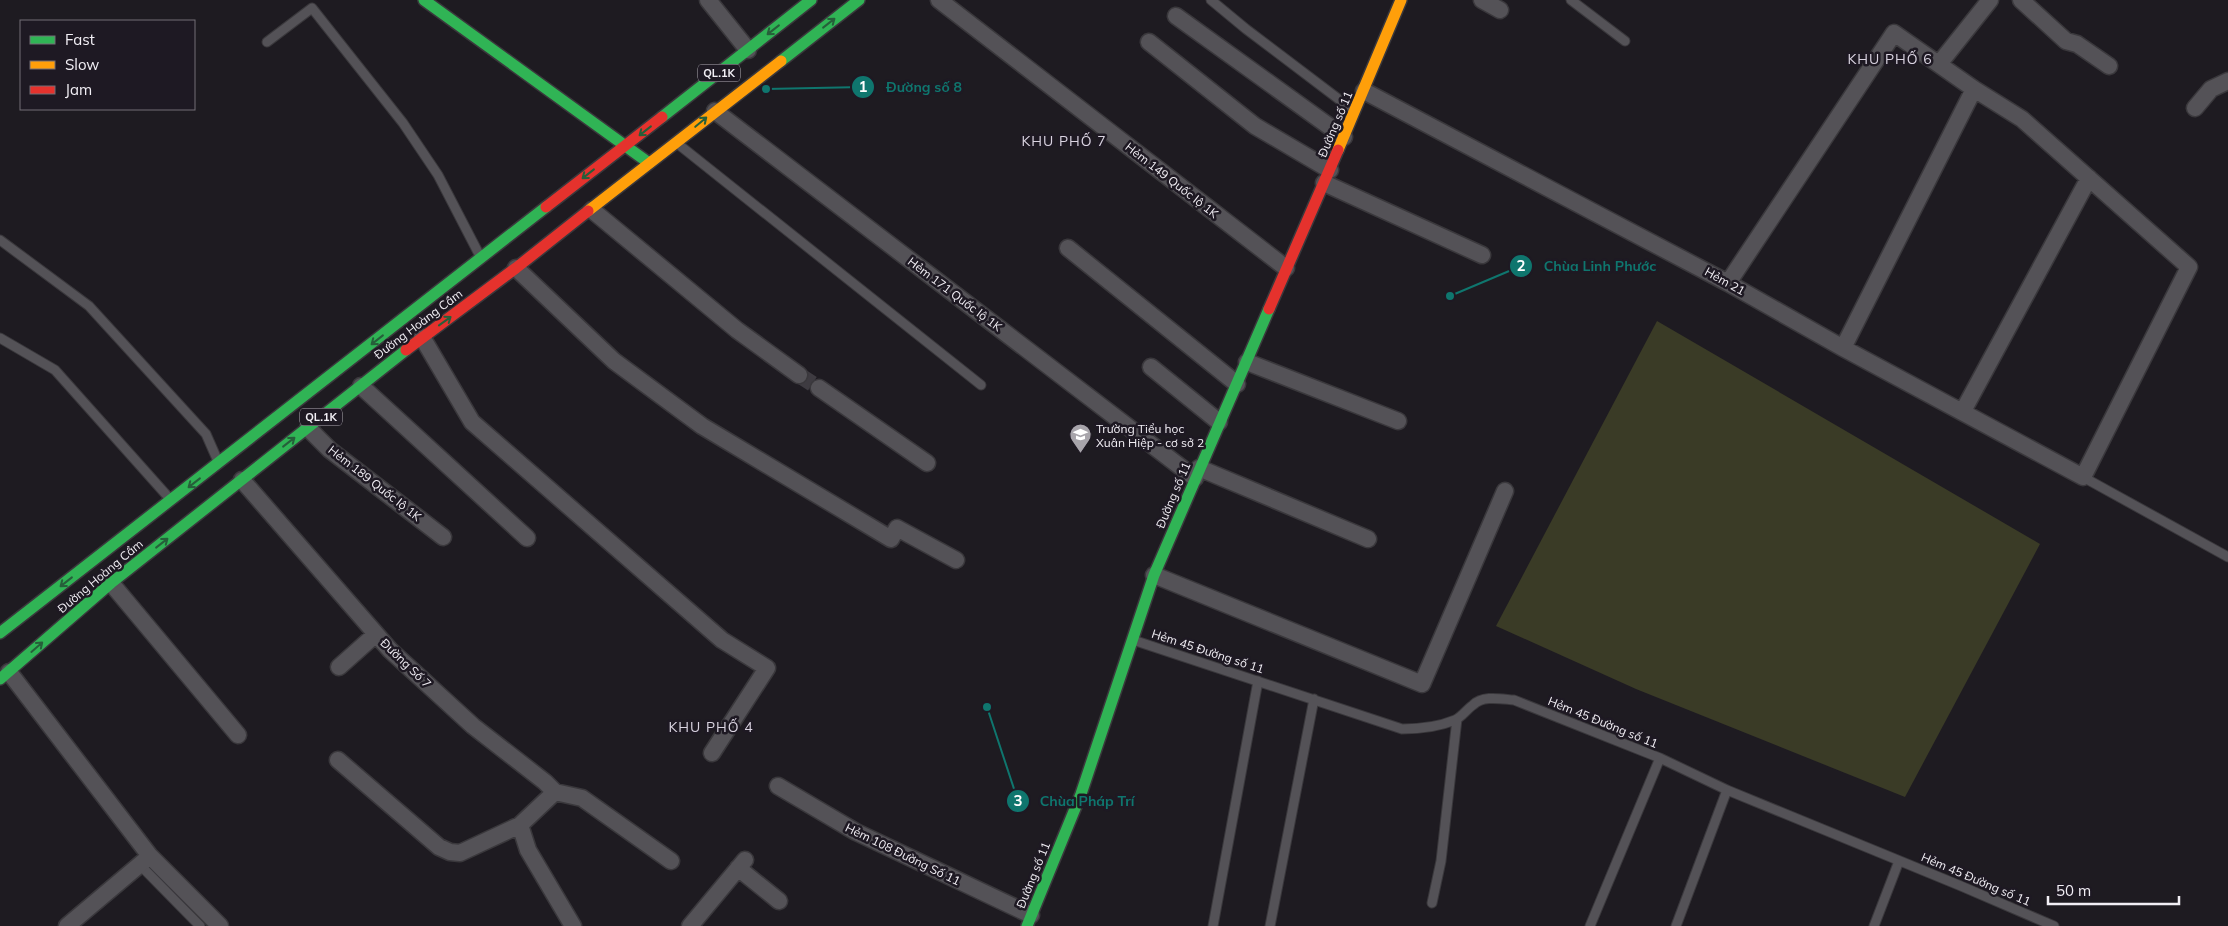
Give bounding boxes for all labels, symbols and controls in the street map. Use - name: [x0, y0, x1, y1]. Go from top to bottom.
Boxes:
- one-way arrow: [823, 18, 836, 29]
- legend: [20, 20, 195, 110]
- one-way arrow: [767, 25, 780, 36]
- text: Fast: [65, 30, 95, 49]
- district label: KHU PHỐ 6: [1847, 50, 1933, 68]
- text: Slow: [65, 55, 99, 74]
- road number: QL.1K: [698, 64, 740, 82]
- callout: Đường số 8: [851, 72, 971, 101]
- text: 1: [858, 77, 868, 96]
- text: Đường số 8: [885, 78, 962, 96]
- text: Jam: [65, 80, 92, 99]
- street label: Đường số 11: [1314, 89, 1356, 159]
- one-way arrow: [694, 117, 707, 128]
- one-way arrow: [639, 125, 652, 136]
- district label: KHU PHỐ 7: [1021, 132, 1107, 150]
- street label: Hẻm 149 Quốc lộ 1K: [1123, 139, 1222, 221]
- one-way arrow: [582, 169, 595, 180]
- callout: Chùa Linh Phước: [1509, 251, 1666, 280]
- street label: Hẻm 171 Quốc lộ 1K: [905, 254, 1005, 334]
- text: 2: [1516, 256, 1526, 275]
- text: Chùa Linh Phước: [1544, 257, 1656, 275]
- street label: Hẻm 21: [1702, 264, 1748, 298]
- street label: Đường Hoàng Cầm: [371, 286, 465, 362]
- one-way arrow: [438, 315, 451, 326]
- one-way arrow: [371, 334, 384, 345]
- road number: QL.1K: [300, 408, 342, 426]
- place label: Trường Tiểu học Xuân Hiệp - cơ sở 2: [1096, 421, 1204, 450]
- school or university icon: Trường Tiểu học Xuân Hiệp - cơ sở 2: [1068, 423, 1092, 454]
- one-way arrow: [283, 437, 296, 448]
- street label: Hẻm 189 Quốc lộ 1K: [326, 442, 425, 524]
- street label: Đường số 11: [1152, 460, 1194, 530]
- one-way arrow: [188, 477, 201, 488]
- street label: Đường Hoàng Cầm: [54, 536, 146, 616]
- one-way arrow: [155, 538, 169, 548]
- one-way arrow: [60, 577, 73, 588]
- street label: Hẻm 45 Đường số 11: [1150, 626, 1266, 676]
- street label: Đường Số 7: [377, 635, 435, 691]
- one-way arrow: [31, 641, 44, 653]
- street label: Hẻm 45 Đường số 11: [1546, 693, 1660, 751]
- district label: KHU PHỐ 4: [668, 718, 754, 736]
- callout: Chùa Pháp Trí: [1005, 786, 1145, 815]
- text: 3: [1013, 791, 1023, 810]
- text: Chùa Pháp Trí: [1040, 792, 1136, 810]
- street label: Hẻm 108 Đường Số 11: [843, 820, 963, 888]
- street label: Đường số 11: [1013, 840, 1053, 910]
- street label: Hẻm 45 Đường số 11: [1919, 849, 2033, 909]
- scale bar: [2048, 874, 2179, 906]
- text: 50 m: [2056, 881, 2091, 900]

